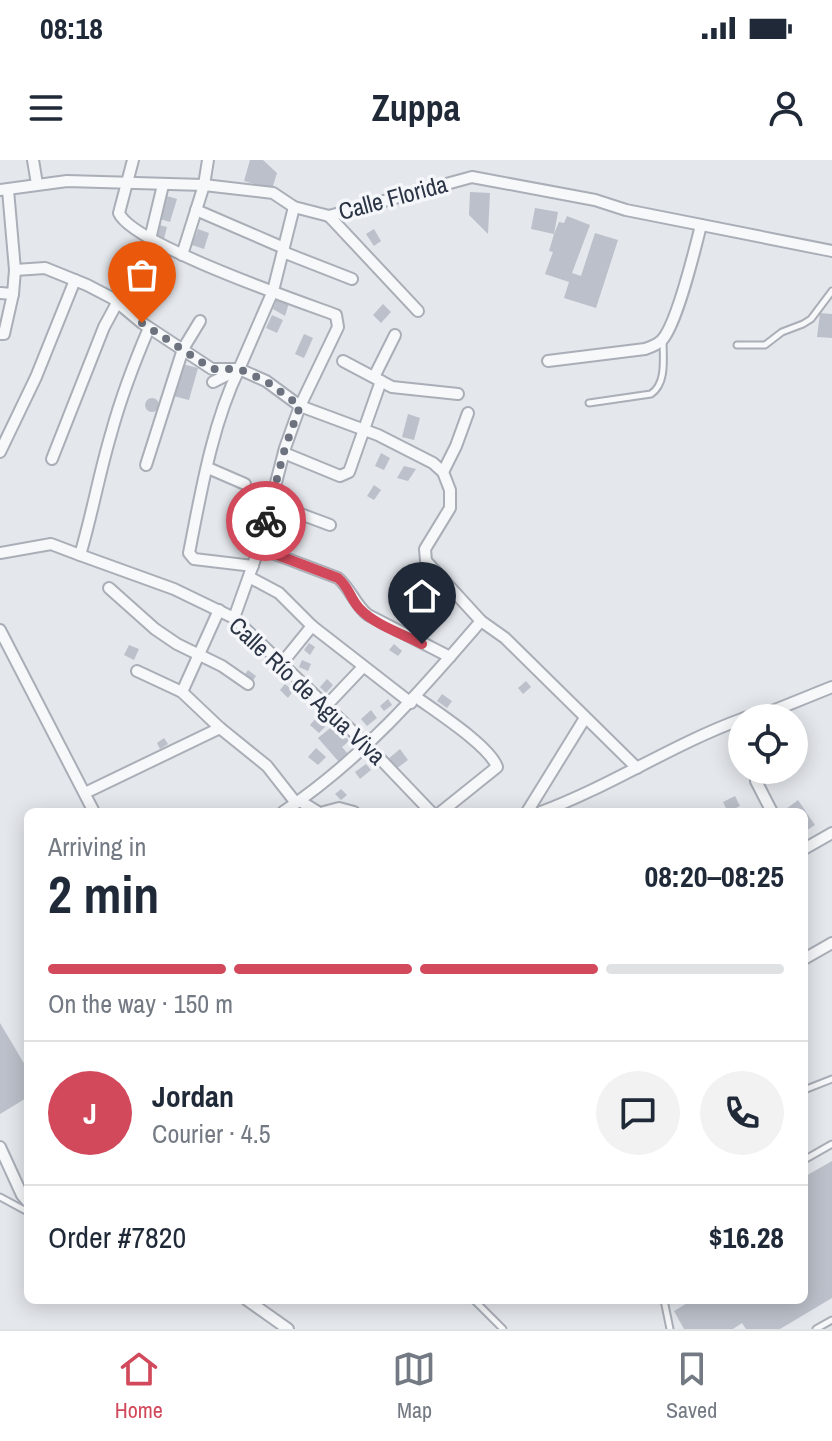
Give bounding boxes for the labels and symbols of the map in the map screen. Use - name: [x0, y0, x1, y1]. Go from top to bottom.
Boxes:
- street label: Calle Florida: [335, 167, 451, 227]
- pin: [108, 241, 176, 323]
- courier: [226, 481, 306, 561]
- pin: [388, 562, 456, 644]
- street label: Calle Río de Agua Viva: [222, 609, 393, 771]

